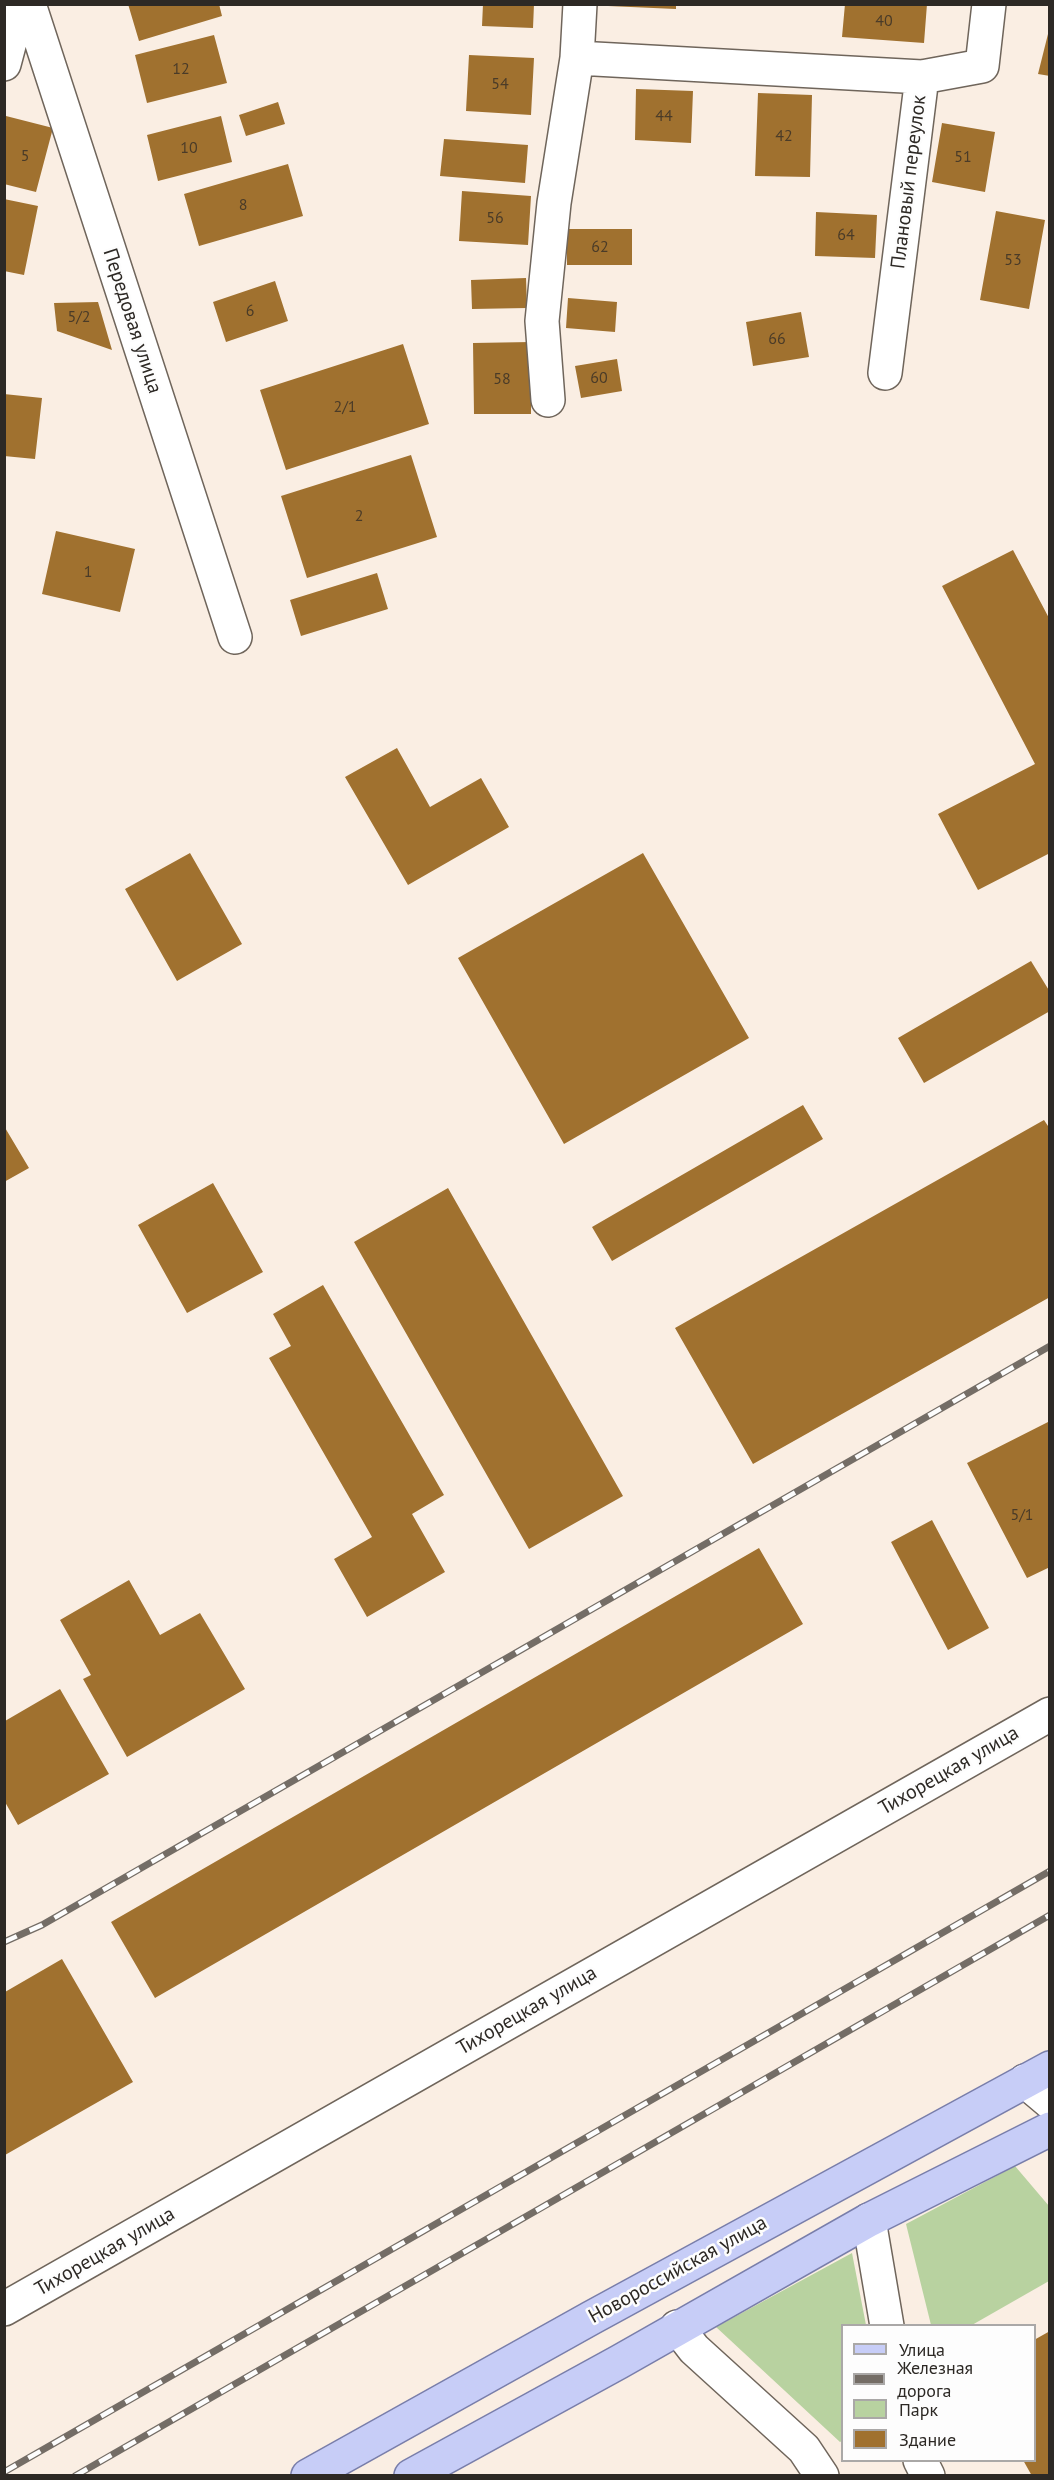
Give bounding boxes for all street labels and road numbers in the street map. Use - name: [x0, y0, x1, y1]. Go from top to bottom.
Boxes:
- street label: Плановый переулок: [886, 94, 932, 270]
- street label: Передовая улица: [97, 245, 167, 397]
- street label: Тихорецкая улица: [875, 1721, 1023, 1821]
- street label: Тихорецкая улица: [453, 1961, 601, 2061]
- street label: Тихорецкая улица: [31, 2202, 179, 2302]
- street label: Новороссийская улица: [585, 2211, 771, 2329]

